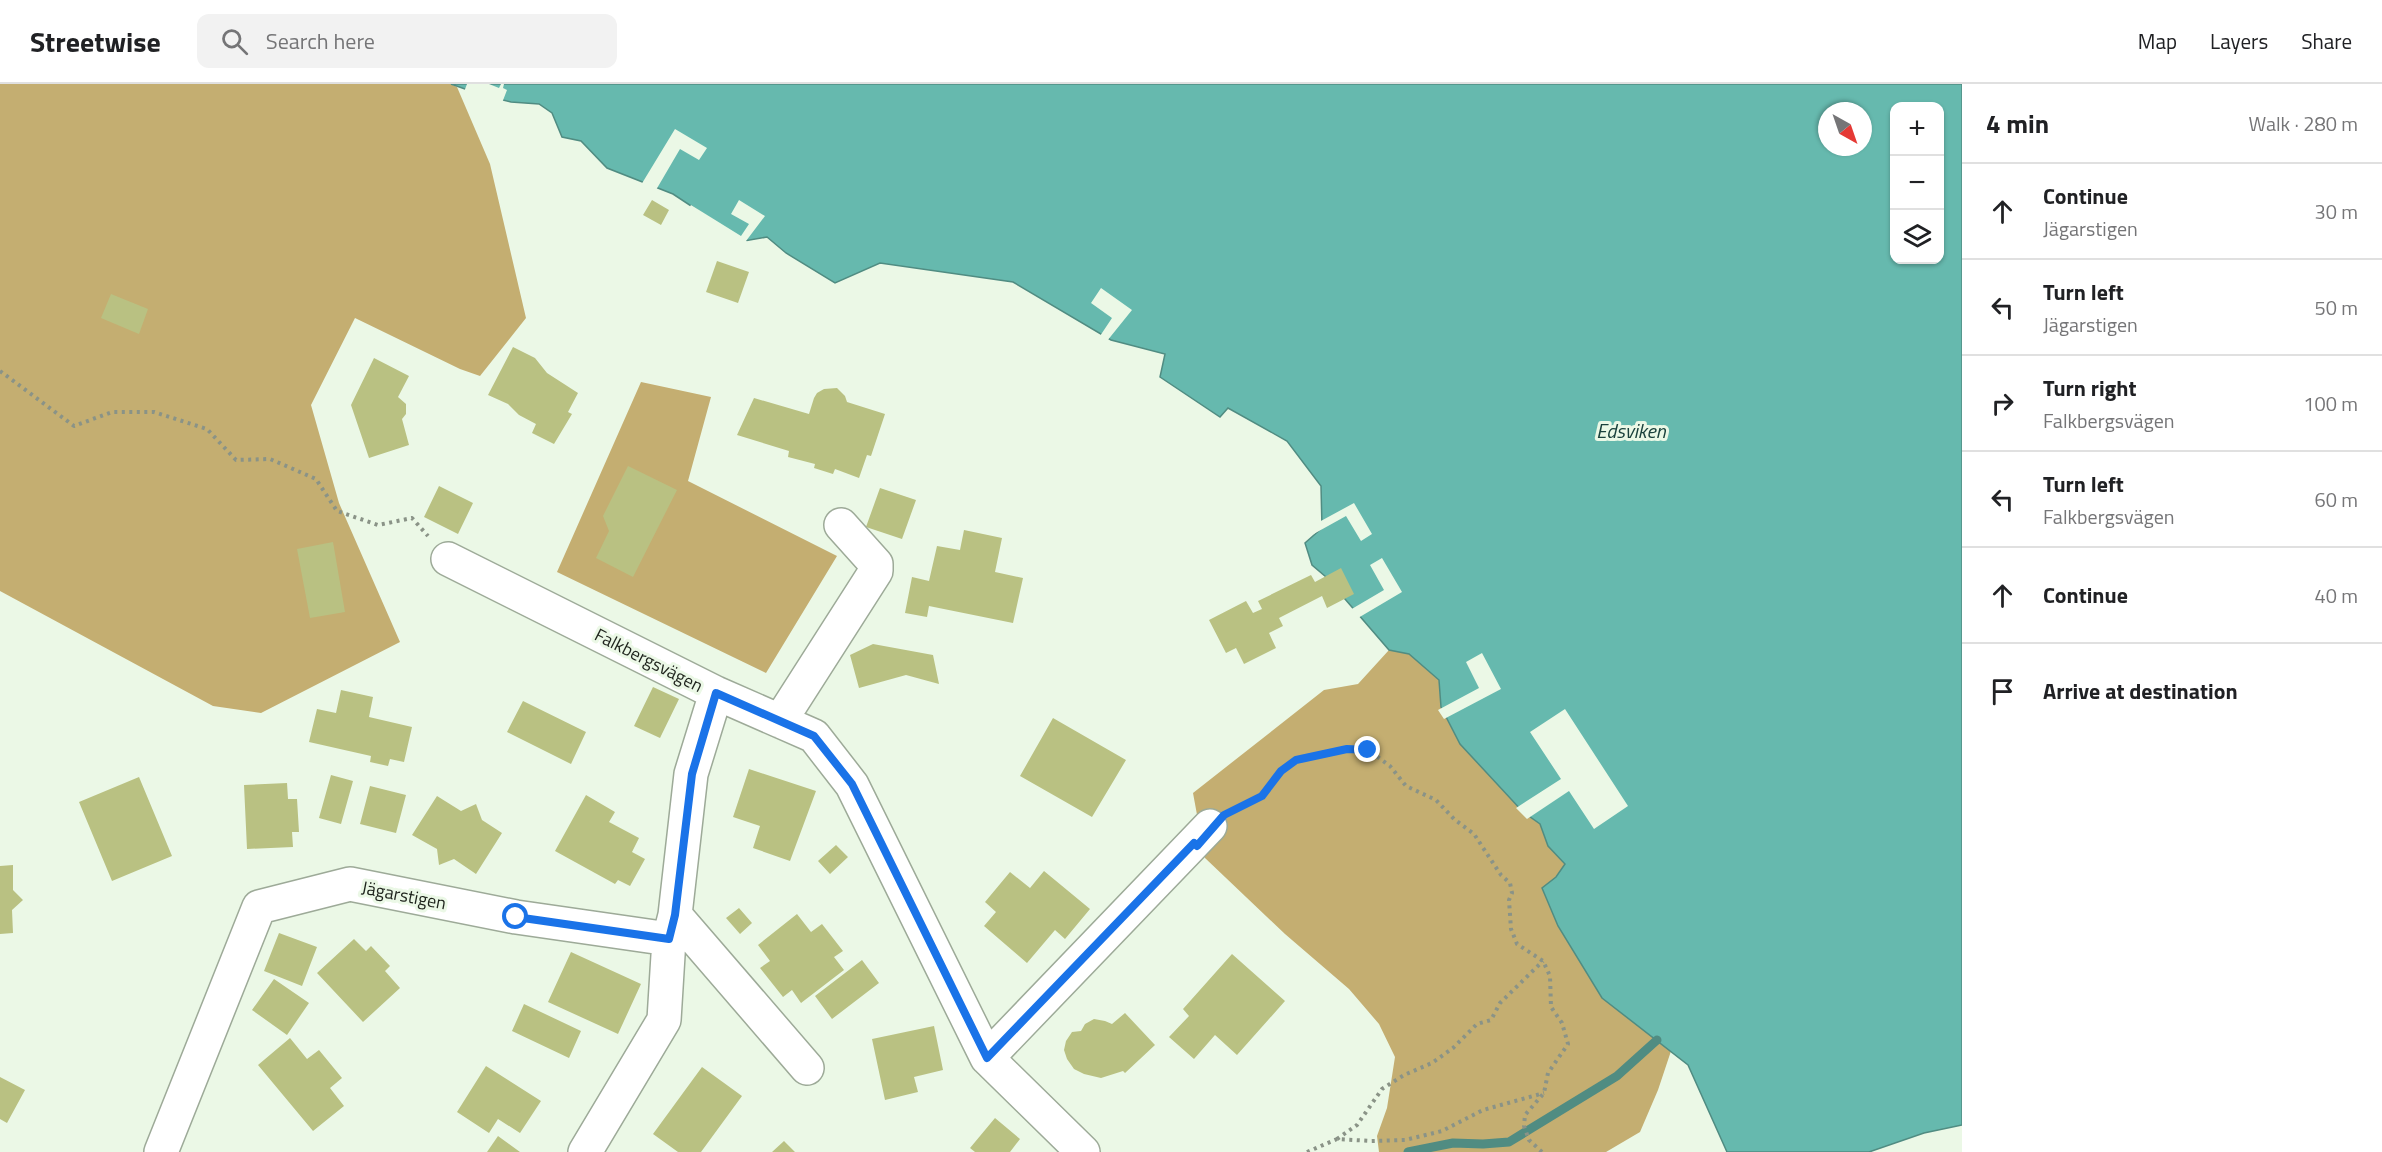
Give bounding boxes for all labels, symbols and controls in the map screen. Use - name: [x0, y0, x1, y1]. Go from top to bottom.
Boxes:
- search box: [197, 14, 617, 68]
- text: Streetwise: [30, 20, 161, 63]
- text: Search here: [266, 24, 375, 58]
- icon: search: [218, 25, 251, 58]
- text: Map: [2138, 25, 2177, 57]
- text: Layers: [2210, 25, 2268, 57]
- text: Share: [2301, 25, 2352, 57]
- north arrow: [1818, 102, 1872, 156]
- map controls: [1890, 102, 1944, 264]
- button: +: [1890, 102, 1944, 156]
- text: 4 min: [1986, 104, 2049, 143]
- text: Walk · 280 m: [2249, 108, 2358, 139]
- button: −: [1890, 156, 1944, 210]
- text: Continue: [2043, 179, 2128, 213]
- icon: ahead: [1986, 195, 2019, 228]
- text: 30 m: [2314, 196, 2358, 227]
- button: layers: [1890, 210, 1944, 264]
- text: Jägarstigen: [2043, 213, 2138, 244]
- text: Turn left: [2043, 275, 2124, 309]
- icon: left: [1986, 291, 2019, 324]
- text: 50 m: [2314, 292, 2358, 323]
- text: Jägarstigen: [2043, 309, 2138, 340]
- text: Turn right: [2043, 371, 2137, 405]
- icon: right: [1986, 387, 2019, 420]
- text: 100 m: [2303, 388, 2358, 419]
- text: Falkbergsvägen: [2043, 405, 2175, 436]
- water label: Edsviken: [1596, 415, 1667, 446]
- text: Turn left: [2043, 467, 2124, 501]
- icon: left: [1986, 483, 2019, 516]
- text: 60 m: [2314, 484, 2358, 515]
- text: Falkbergsvägen: [2043, 501, 2175, 532]
- text: Continue: [2043, 578, 2128, 612]
- icon: ahead: [1986, 579, 2019, 612]
- text: 40 m: [2314, 580, 2358, 611]
- street label: Falkbergsvägen: [590, 621, 708, 699]
- text: Arrive at destination: [2043, 674, 2238, 708]
- icon: arrive: [1986, 675, 2019, 708]
- route end: [1354, 736, 1380, 762]
- street label: Jägarstigen: [360, 874, 448, 916]
- route start: [502, 903, 528, 929]

